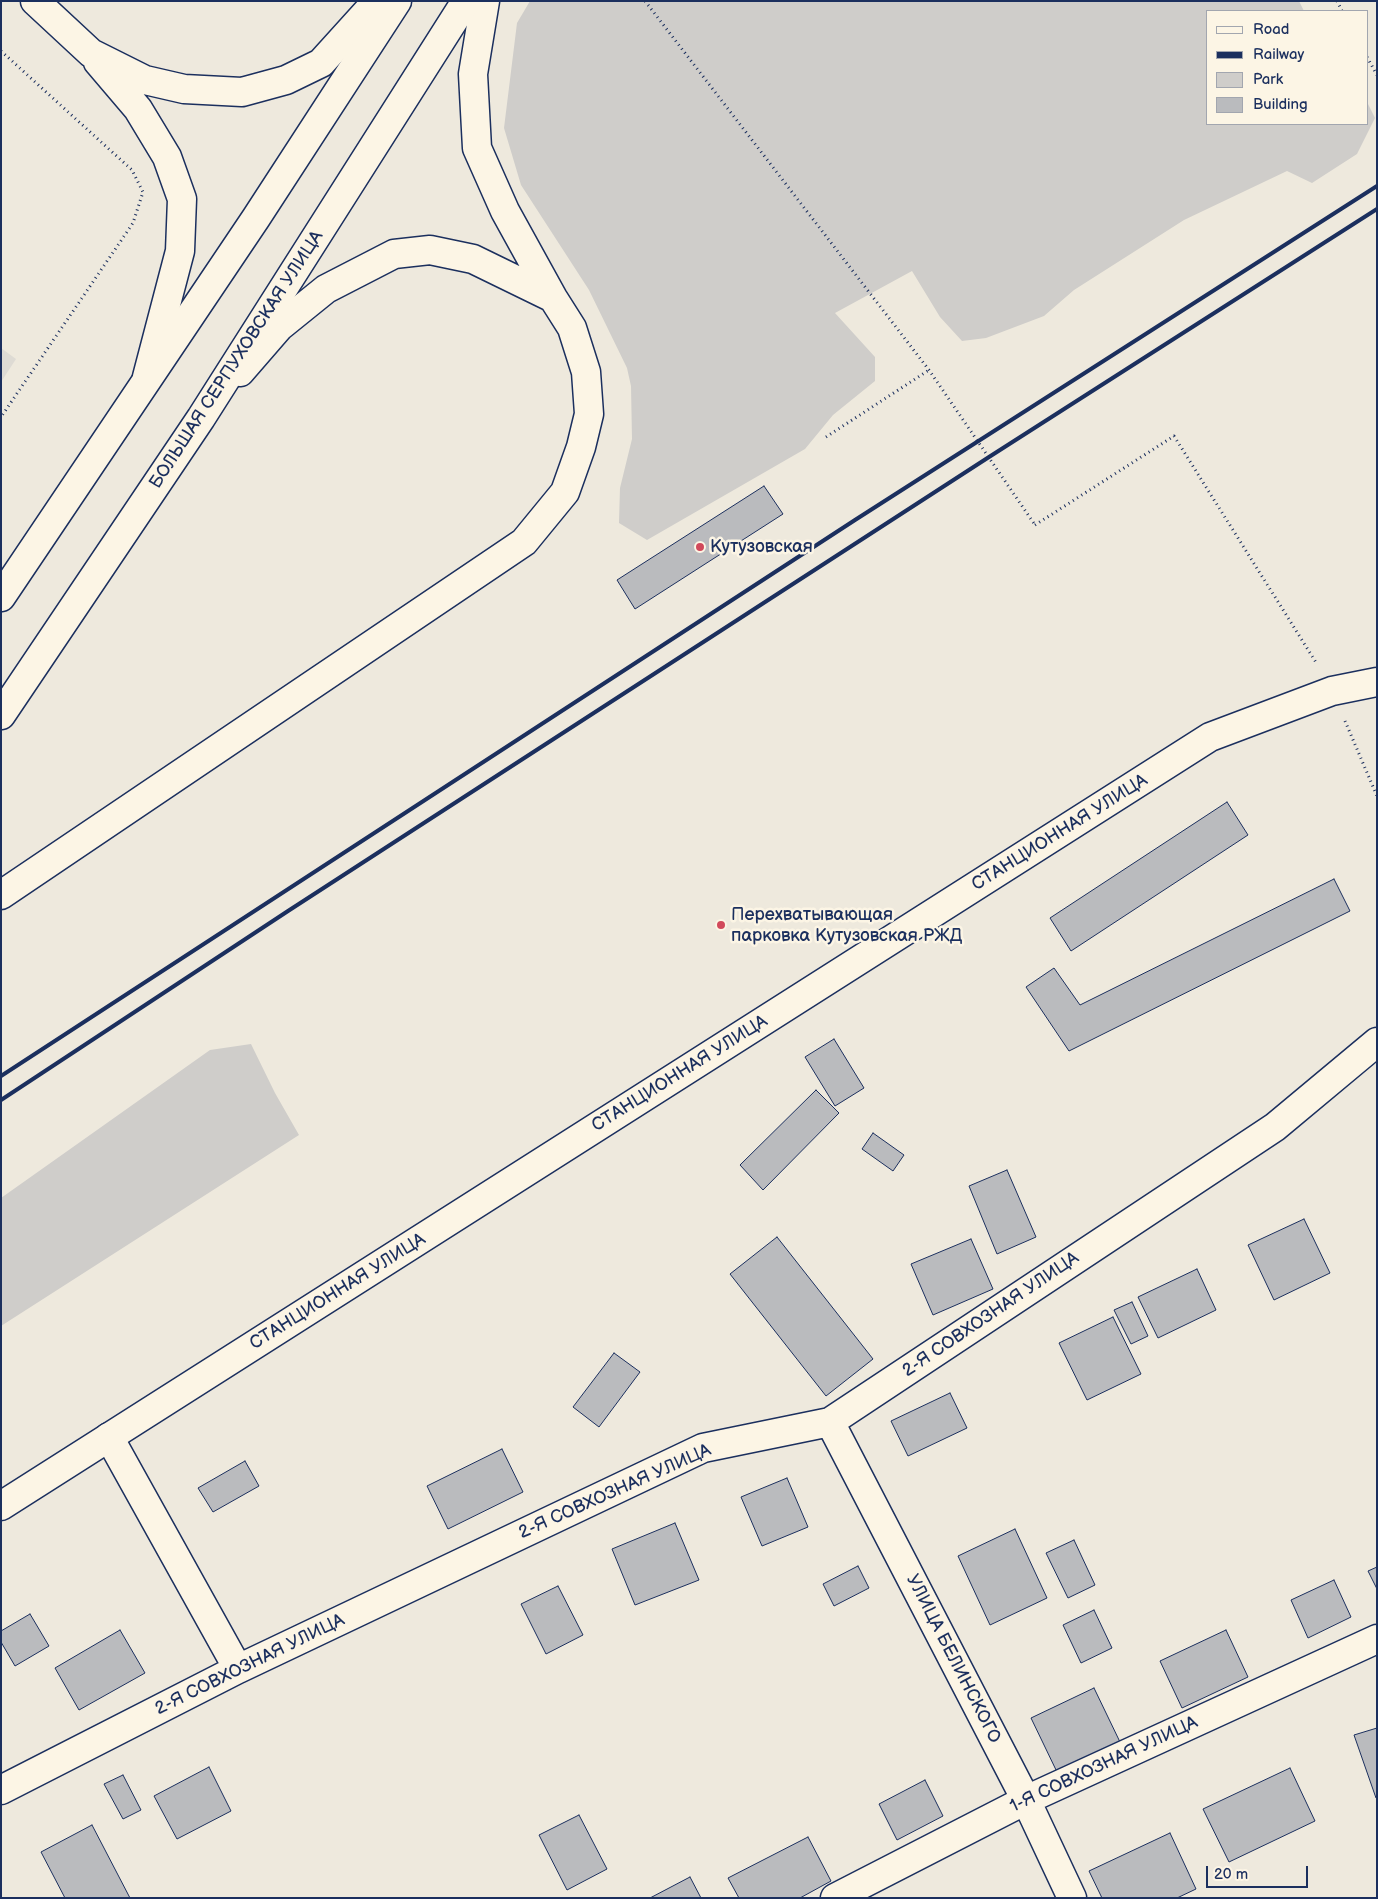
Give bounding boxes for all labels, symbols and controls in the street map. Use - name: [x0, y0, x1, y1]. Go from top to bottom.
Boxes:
- legend: [1206, 10, 1368, 125]
- text: Road: [1253, 20, 1289, 39]
- text: Railway: [1253, 45, 1304, 64]
- text: Park: [1253, 70, 1283, 89]
- text: Building: [1253, 95, 1308, 114]
- street label: БОЛЬШАЯ СЕРПУХОВСКАЯ УЛИЦА: [145, 227, 329, 493]
- place label: Кутузовская: [710, 536, 813, 558]
- marker: Кутузовская: [694, 541, 706, 553]
- street label: СТАНЦИОННАЯ УЛИЦА: [968, 770, 1152, 896]
- place label: Перехватывающая парковка Кутузовская РЖД: [731, 904, 963, 946]
- marker: Перехватывающая парковка Кутузовская РЖД: [715, 919, 727, 931]
- street label: СТАНЦИОННАЯ УЛИЦА: [588, 1011, 772, 1137]
- street label: СТАНЦИОННАЯ УЛИЦА: [246, 1229, 430, 1355]
- street label: 2-Я СОВХОЗНАЯ УЛИЦА: [899, 1248, 1083, 1382]
- street label: 2-Я СОВХОЗНАЯ УЛИЦА: [516, 1440, 714, 1544]
- street label: УЛИЦА БЕЛИНСКОГО: [901, 1571, 1005, 1747]
- street label: 2-Я СОВХОЗНАЯ УЛИЦА: [152, 1610, 348, 1720]
- street label: 1-Я СОВХОЗНАЯ УЛИЦА: [1007, 1712, 1201, 1818]
- scale bar: [1208, 1856, 1310, 1888]
- text: 20 m: [1214, 1865, 1248, 1884]

